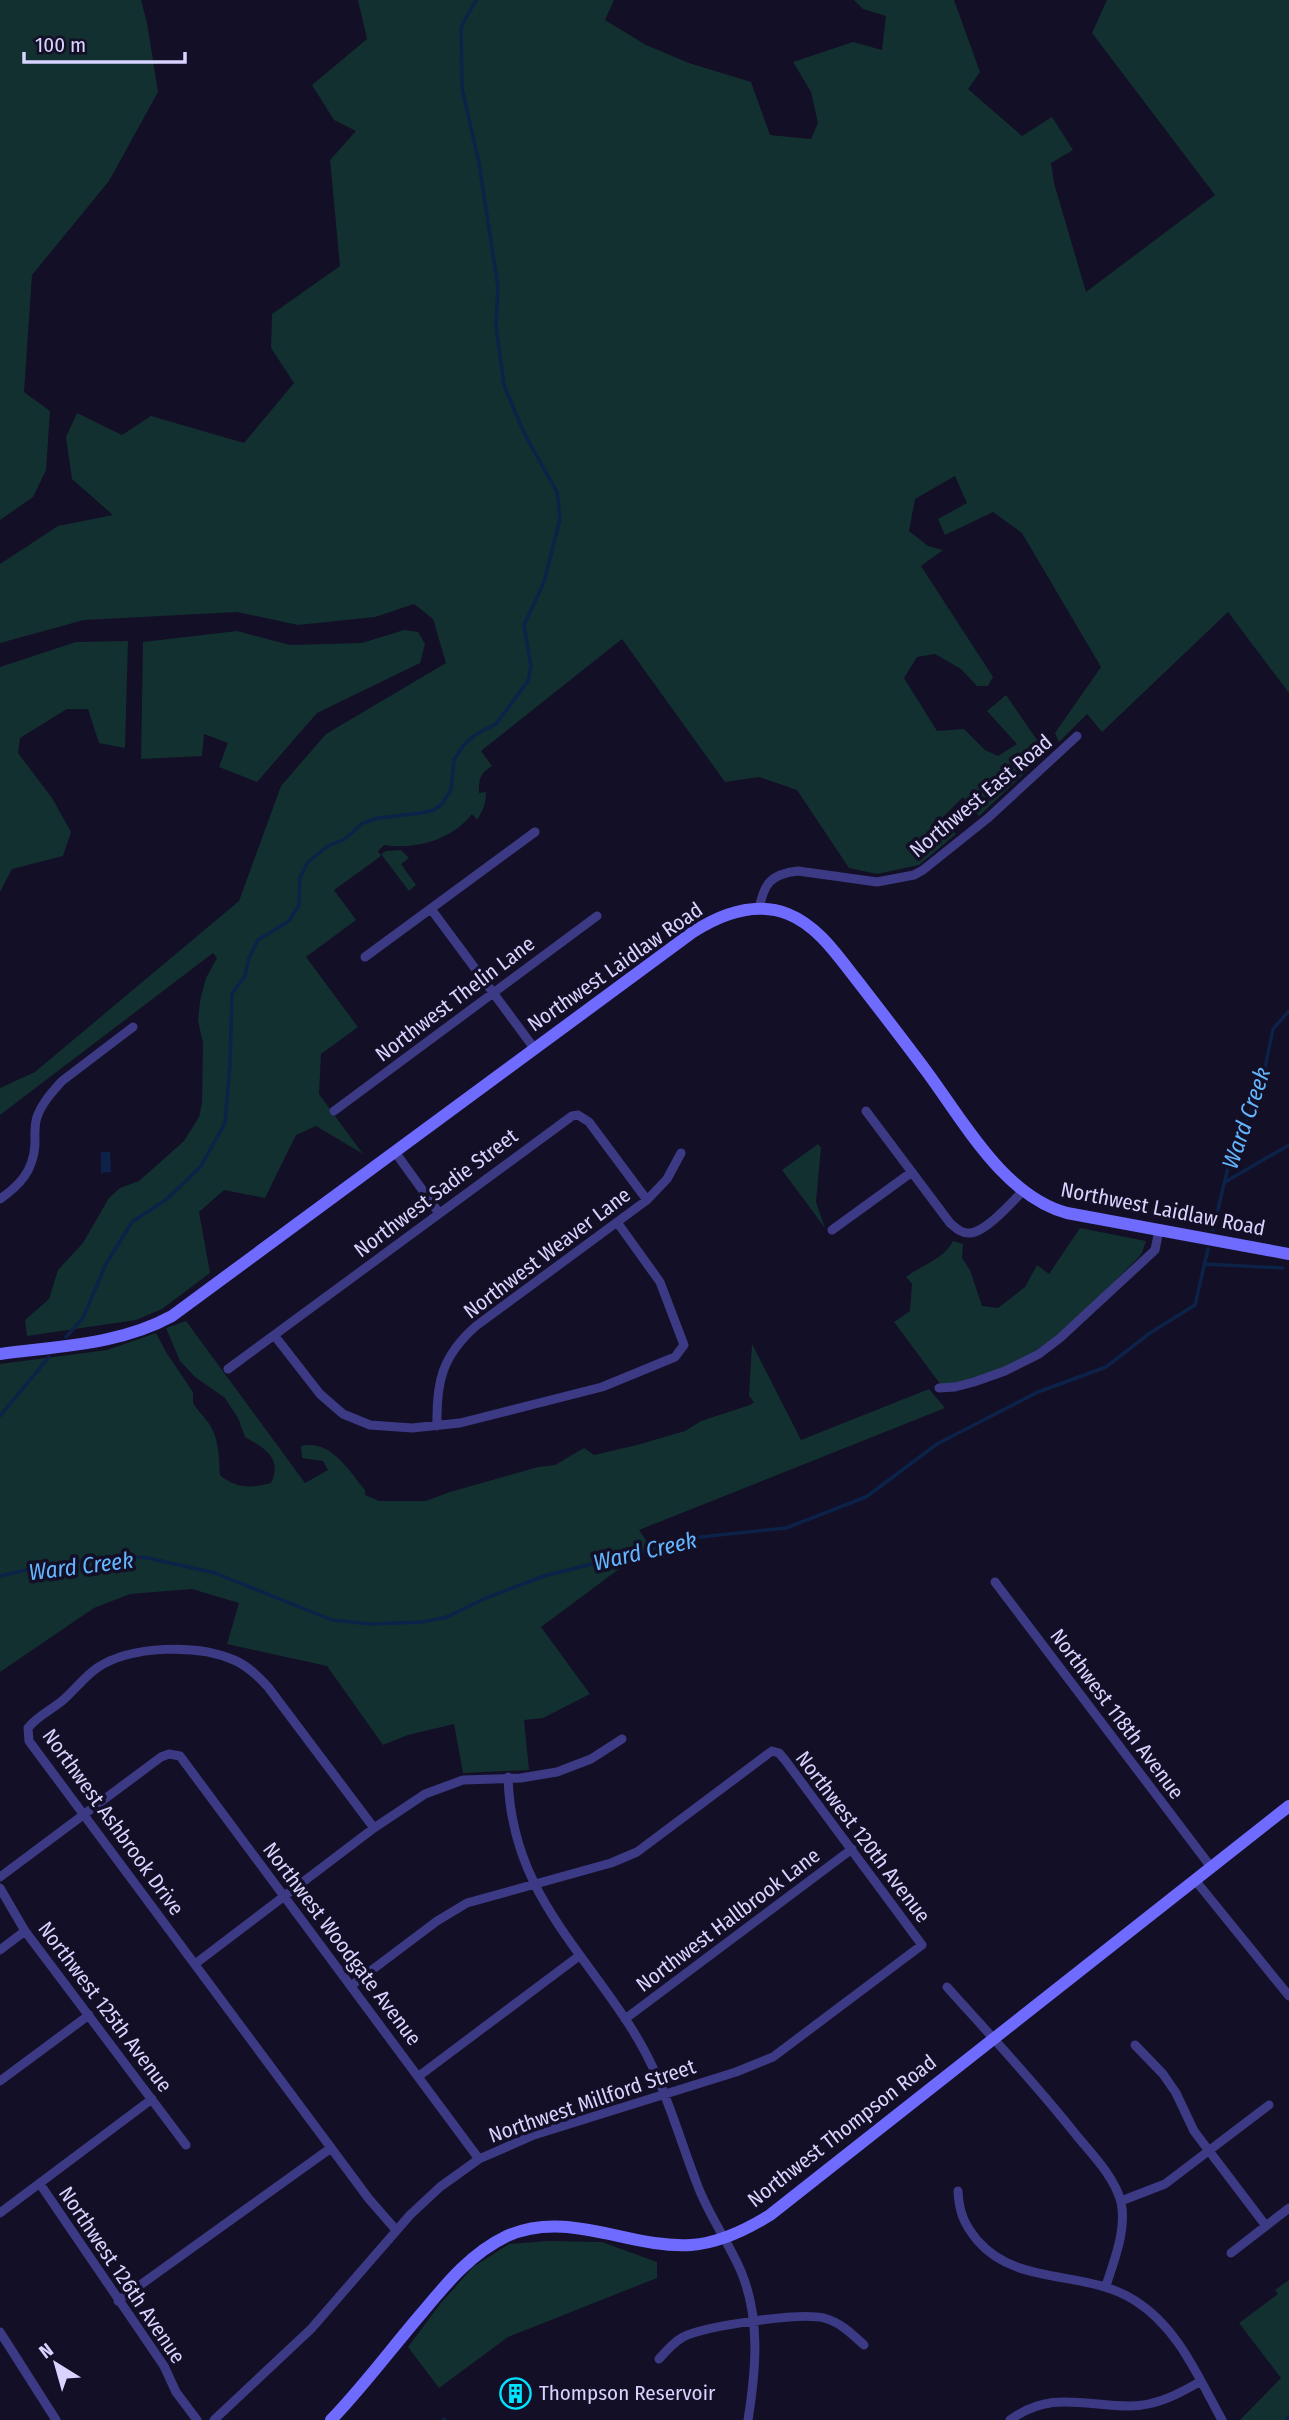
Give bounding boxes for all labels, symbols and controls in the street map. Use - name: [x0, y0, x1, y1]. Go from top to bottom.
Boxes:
- scale bar: [24, 21, 186, 65]
- text: 100 m: [35, 32, 86, 58]
- street label: Northwest East Road: [904, 729, 1058, 863]
- street label: Northwest Laidlaw Road: [522, 897, 708, 1037]
- street label: Northwest Thelin Lane: [370, 931, 540, 1067]
- water label: Ward Creek: [1216, 1064, 1276, 1172]
- street label: Northwest Sadie Street: [349, 1123, 523, 1263]
- street label: Northwest Laidlaw Road: [1059, 1176, 1267, 1242]
- street label: Northwest Weaver Lane: [458, 1182, 636, 1324]
- water label: Ward Creek: [591, 1526, 699, 1576]
- water label: Ward Creek: [27, 1546, 135, 1586]
- street label: Northwest 118th Avenue: [1044, 1624, 1190, 1804]
- street label: Northwest Ashbrook Drive: [37, 1724, 189, 1920]
- street label: Northwest 120th Avenue: [790, 1746, 936, 1928]
- street label: Northwest Woodgate Avenue: [257, 1837, 427, 2051]
- street label: Northwest Hallbrook Lane: [631, 1842, 825, 1998]
- street label: Northwest 125th Avenue: [32, 1917, 178, 2097]
- street label: Northwest Thompson Road: [742, 2049, 942, 2213]
- street label: Northwest Millford Street: [485, 2053, 699, 2149]
- street label: Northwest 126th Avenue: [53, 2182, 191, 2368]
- north arrow: [21, 2329, 91, 2399]
- text: N: [35, 2338, 58, 2363]
- building icon: Thompson Reservoir: [499, 2376, 533, 2410]
- place label: Thompson Reservoir: [539, 2380, 716, 2406]

